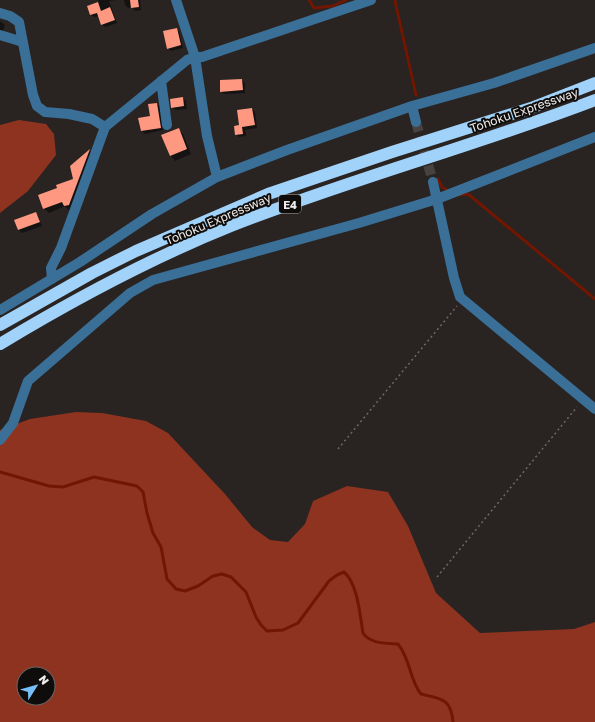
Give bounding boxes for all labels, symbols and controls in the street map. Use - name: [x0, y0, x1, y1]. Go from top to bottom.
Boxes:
- street label: Tohoku Expressway: [468, 84, 580, 136]
- street label: Tohoku Expressway: [163, 190, 273, 248]
- road number: E4: [279, 195, 301, 213]
- north arrow: [16, 666, 56, 706]
- text: N: [37, 672, 52, 687]

